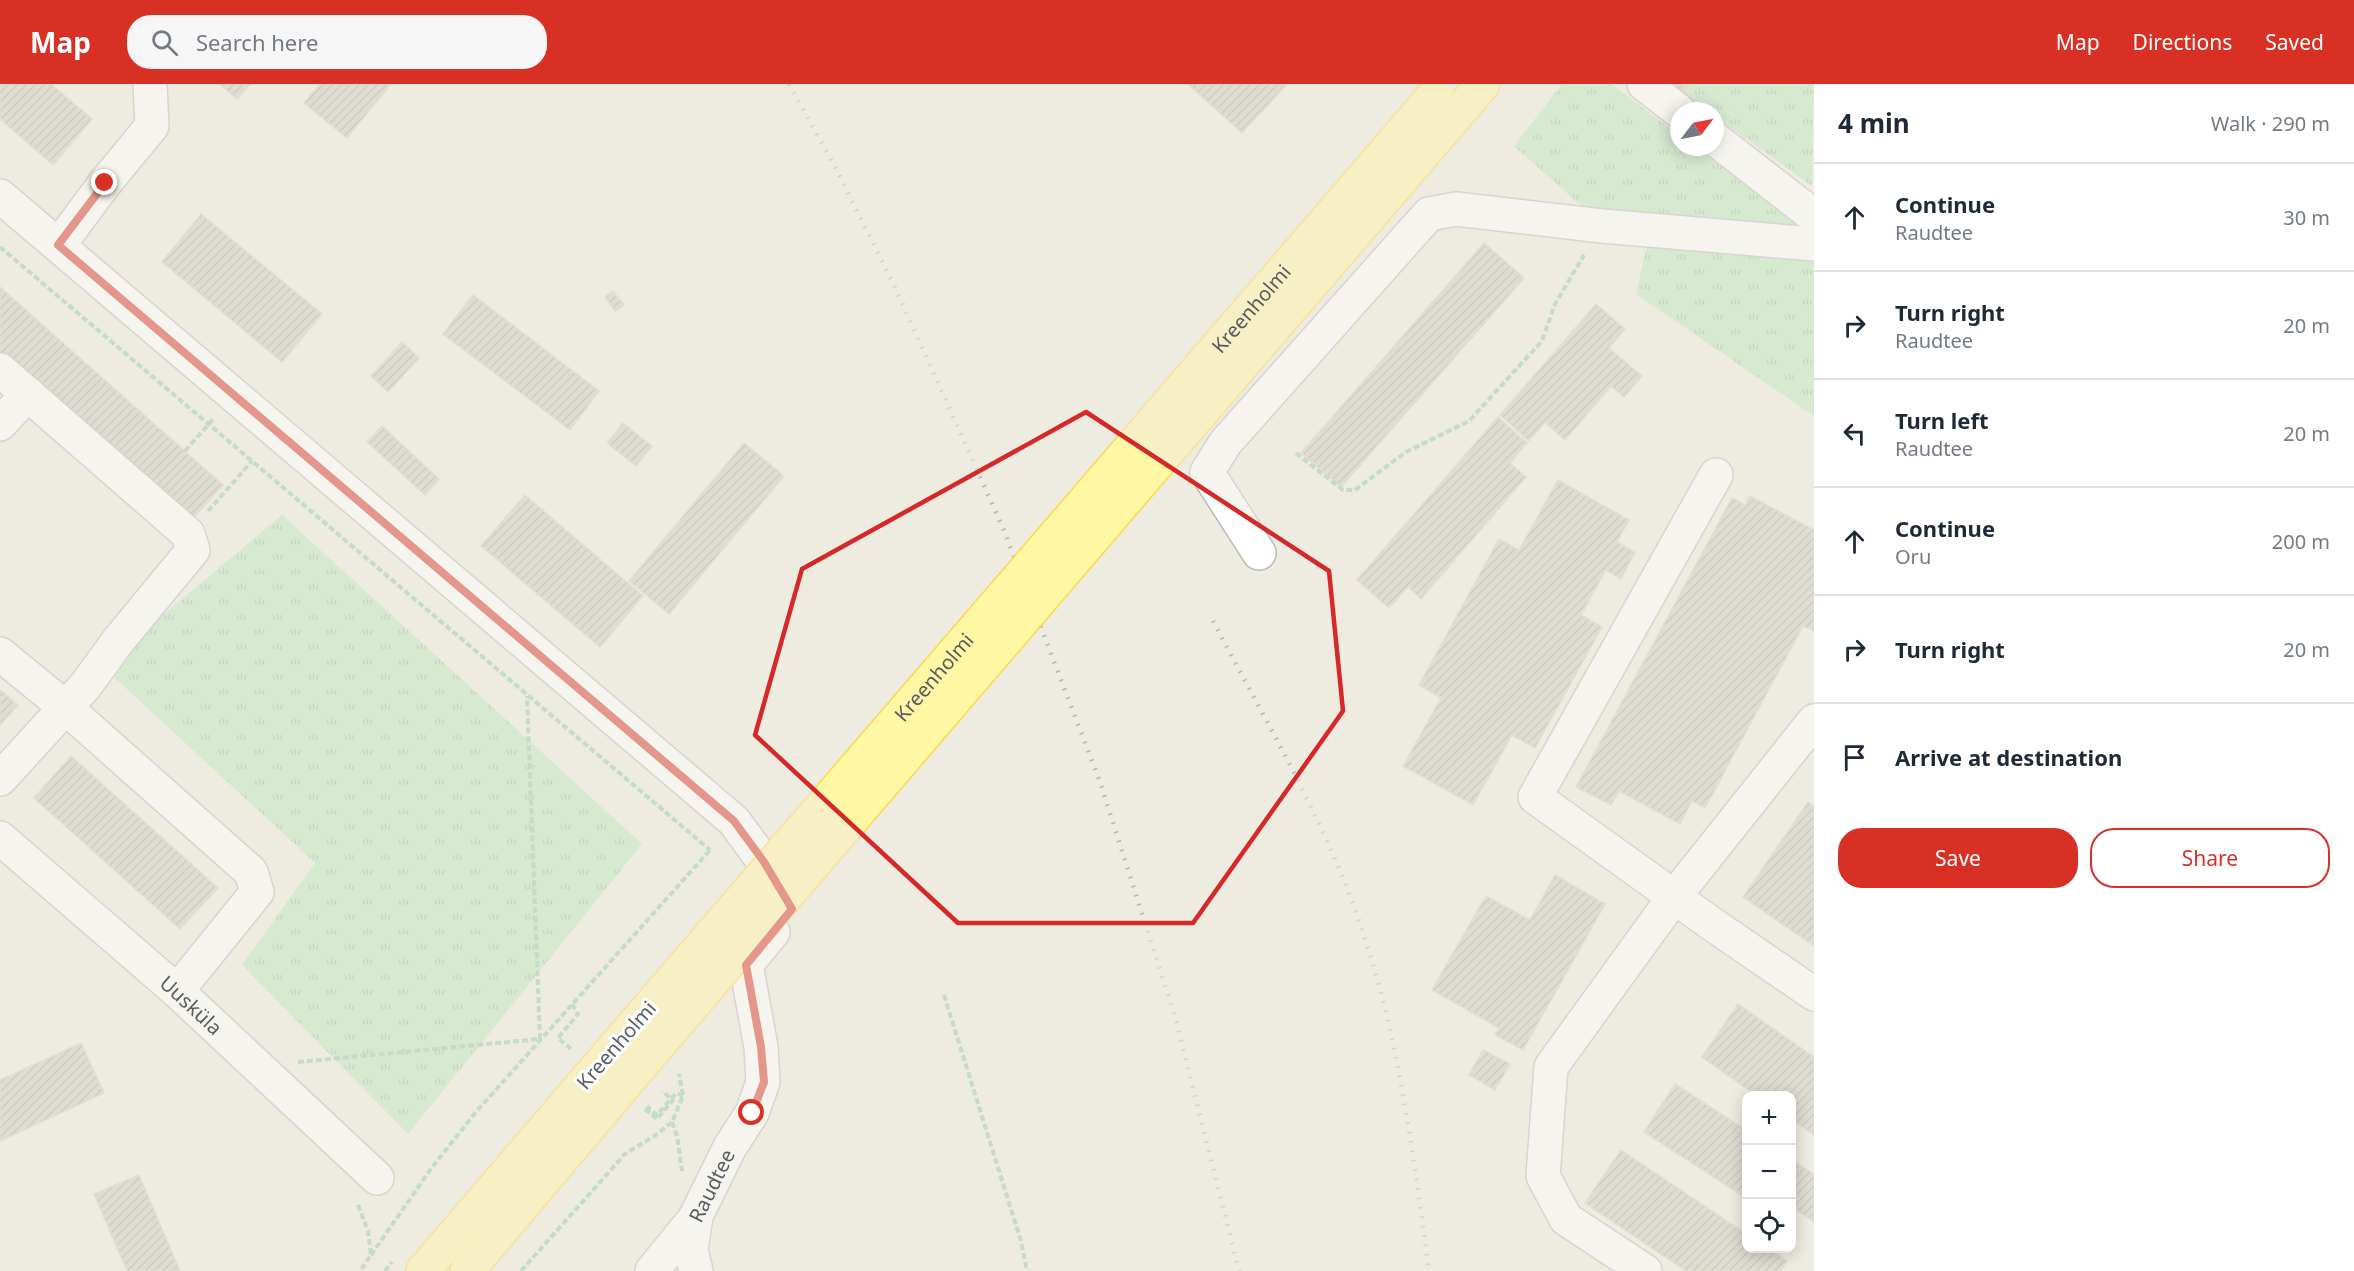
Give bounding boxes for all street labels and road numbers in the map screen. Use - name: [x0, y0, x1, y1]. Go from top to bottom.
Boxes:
- street label: Kreenholmi: [1205, 258, 1296, 358]
- street label: Kreenholmi: [888, 627, 979, 727]
- street label: Uusküla: [155, 969, 229, 1041]
- street label: Kreenholmi: [570, 995, 662, 1095]
- street label: Raudtee: [682, 1144, 740, 1226]

